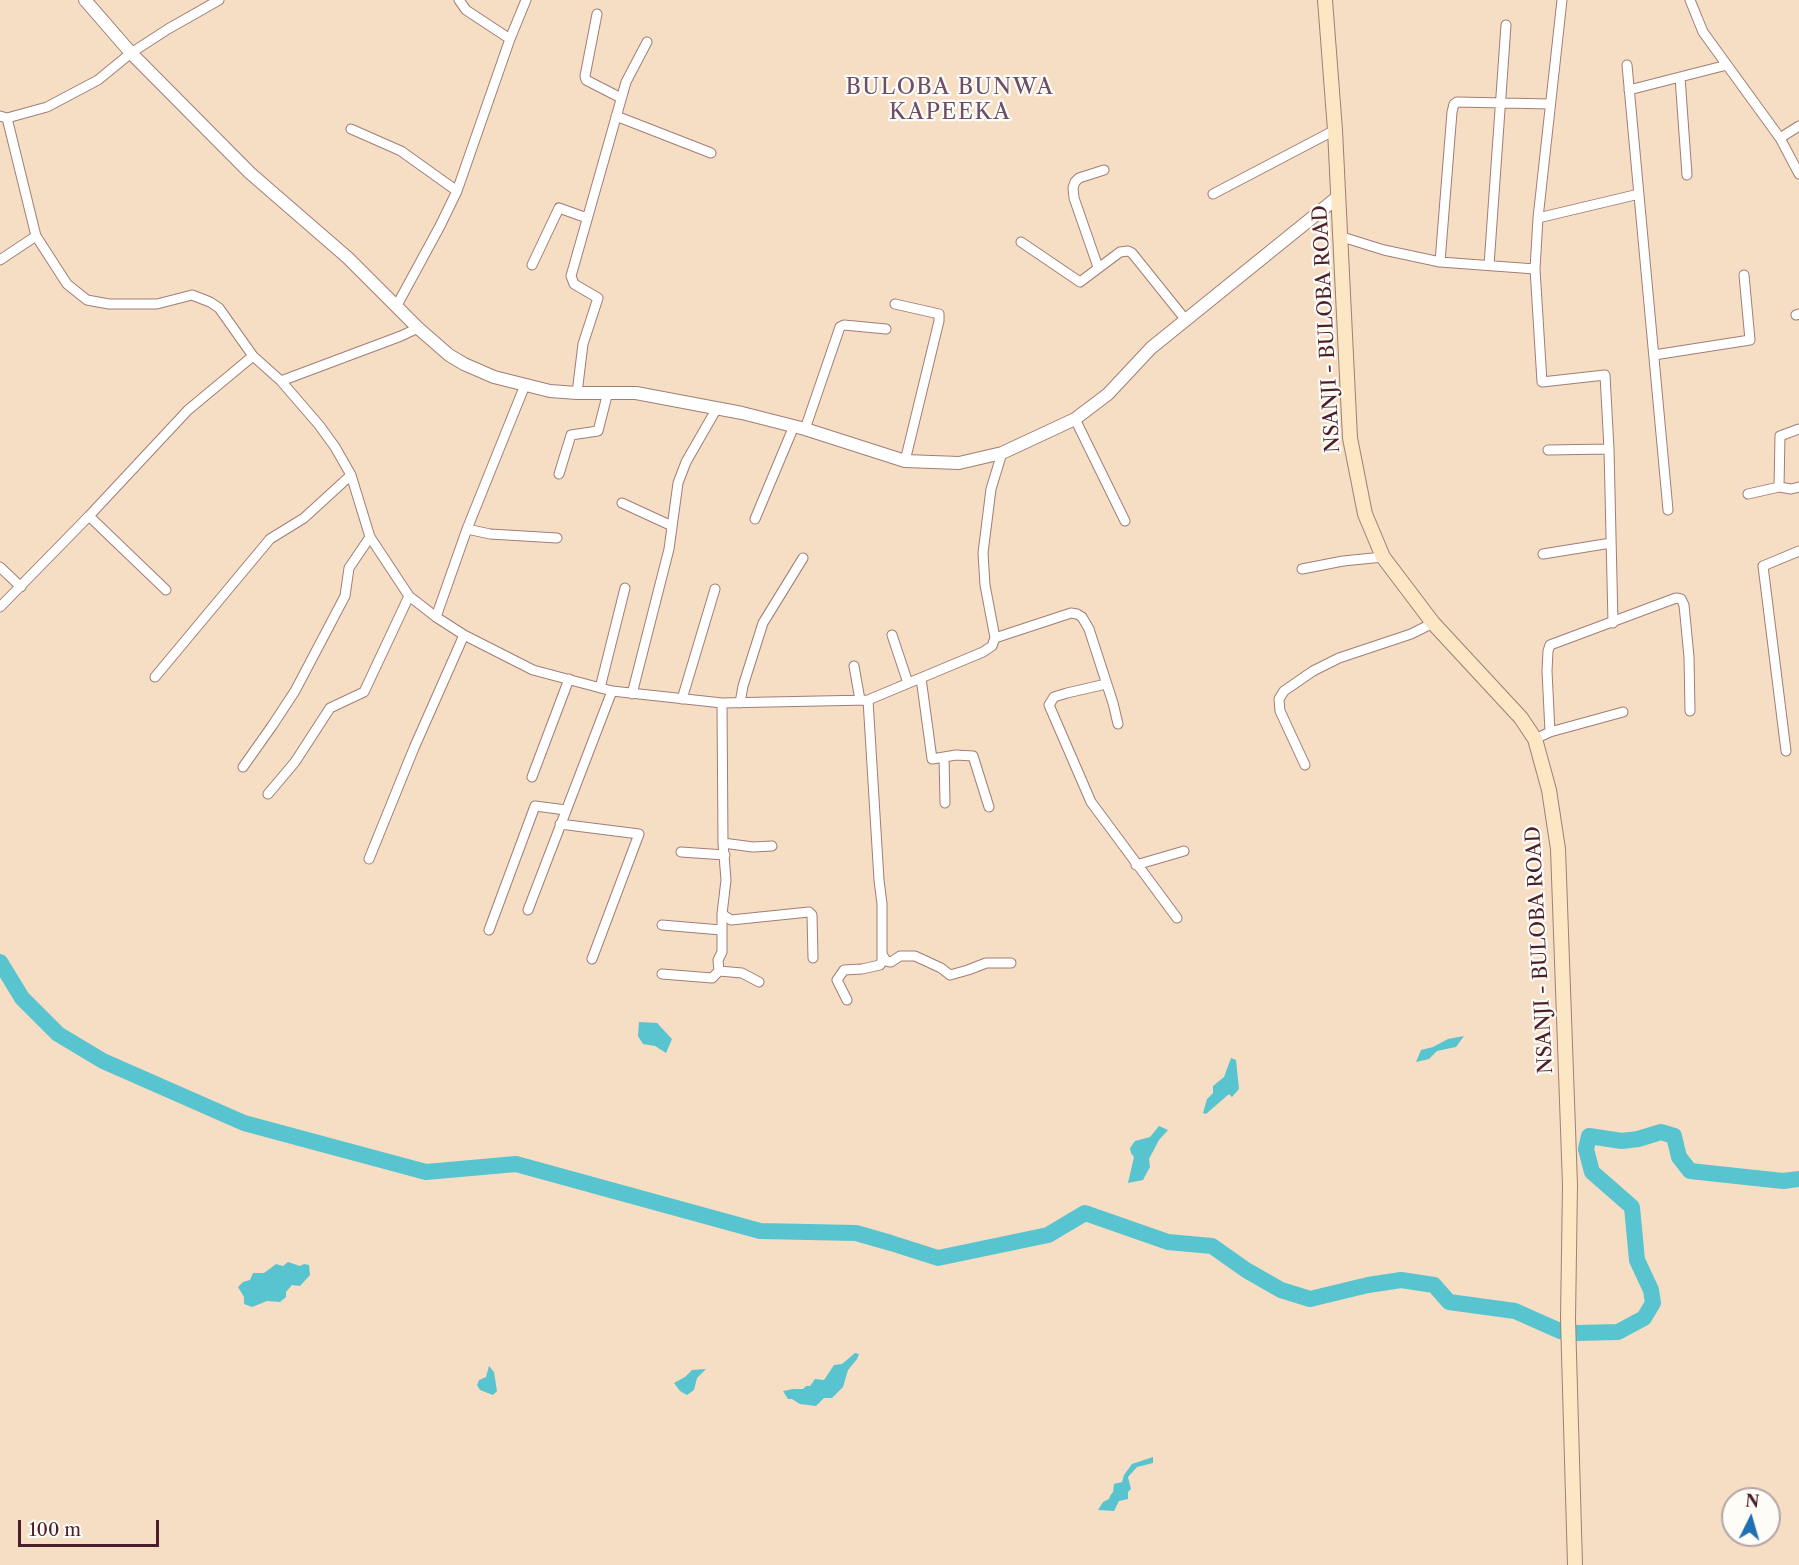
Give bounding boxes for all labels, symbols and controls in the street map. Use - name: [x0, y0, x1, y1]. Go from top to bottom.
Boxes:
- district label: BULOBA BUNWA KAPEEKA: [846, 75, 1054, 126]
- street label: NSANJI - BULOBA ROAD: [1309, 205, 1345, 453]
- street label: NSANJI - BULOBA ROAD: [1522, 826, 1558, 1074]
- north arrow: [1721, 1487, 1781, 1547]
- text: N: [1745, 1490, 1760, 1512]
- scale bar: [21, 1508, 162, 1546]
- text: 100 m: [29, 1519, 81, 1541]

